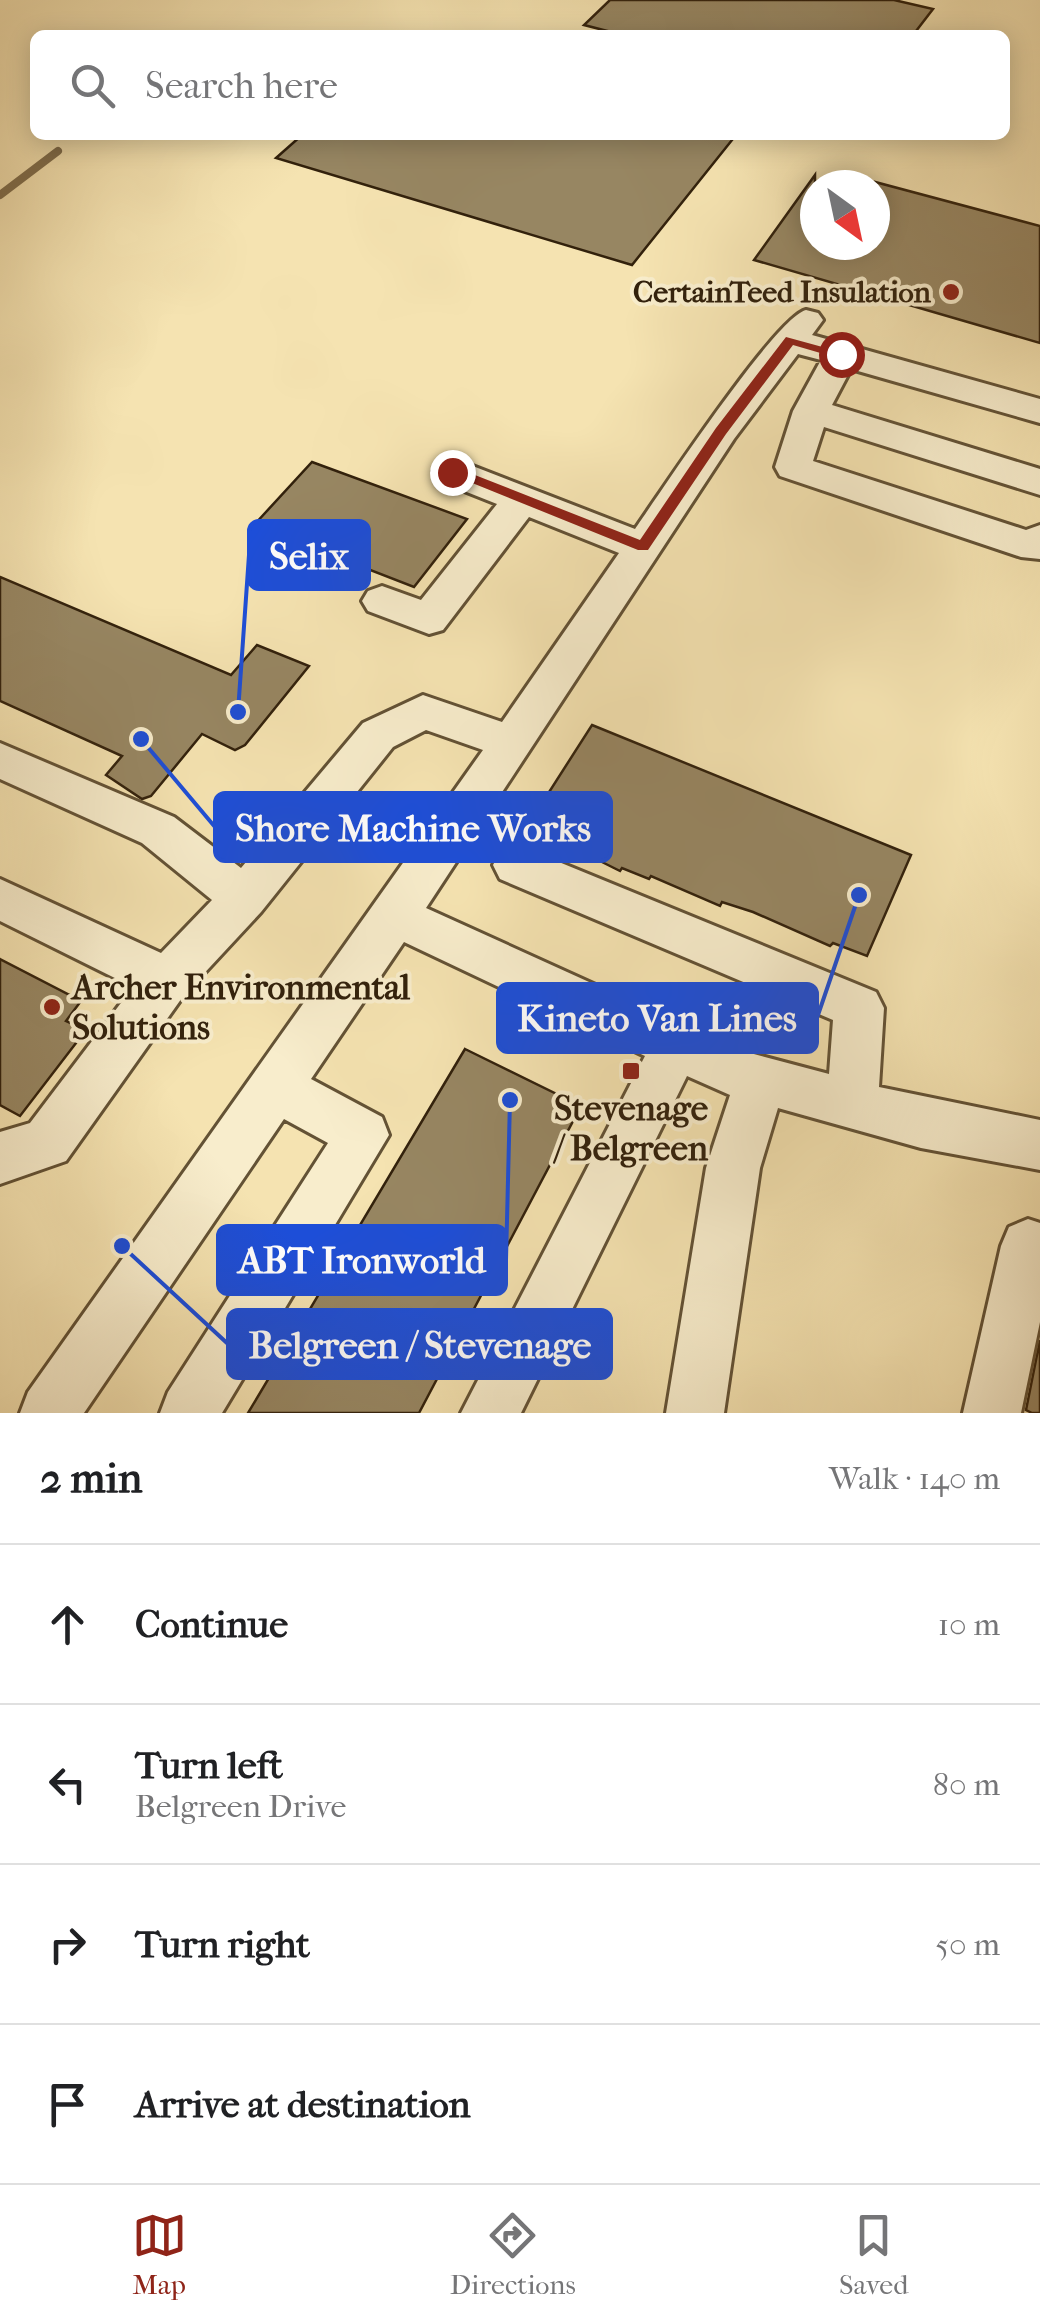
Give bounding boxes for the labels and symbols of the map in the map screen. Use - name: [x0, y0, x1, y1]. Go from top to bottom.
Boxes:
- north arrow: [800, 170, 890, 260]
- place label: CertainTeed Insulation: [633, 275, 932, 310]
- marker: CertainTeed Insulation: [940, 281, 962, 303]
- route start: [819, 332, 865, 378]
- route end: [430, 450, 476, 496]
- callout: Selix: [249, 521, 369, 589]
- text: Selix: [269, 534, 349, 579]
- callout: Shore Machine Works: [215, 793, 611, 861]
- text: Shore Machine Works: [235, 806, 591, 851]
- place label: Archer Environmental Solutions: [70, 967, 410, 1048]
- callout: Kineto Van Lines: [498, 984, 817, 1052]
- marker: Archer Environmental Solutions: [41, 996, 63, 1018]
- text: Kineto Van Lines: [517, 996, 797, 1041]
- marker: Stevenage / Belgreen: [620, 1060, 642, 1082]
- place label: Stevenage / Belgreen: [552, 1088, 709, 1169]
- callout: ABT Ironworld: [218, 1226, 506, 1294]
- text: ABT Ironworld: [236, 1238, 487, 1283]
- callout: Belgreen / Stevenage: [228, 1310, 611, 1378]
- text: Belgreen / Stevenage: [249, 1323, 592, 1368]

